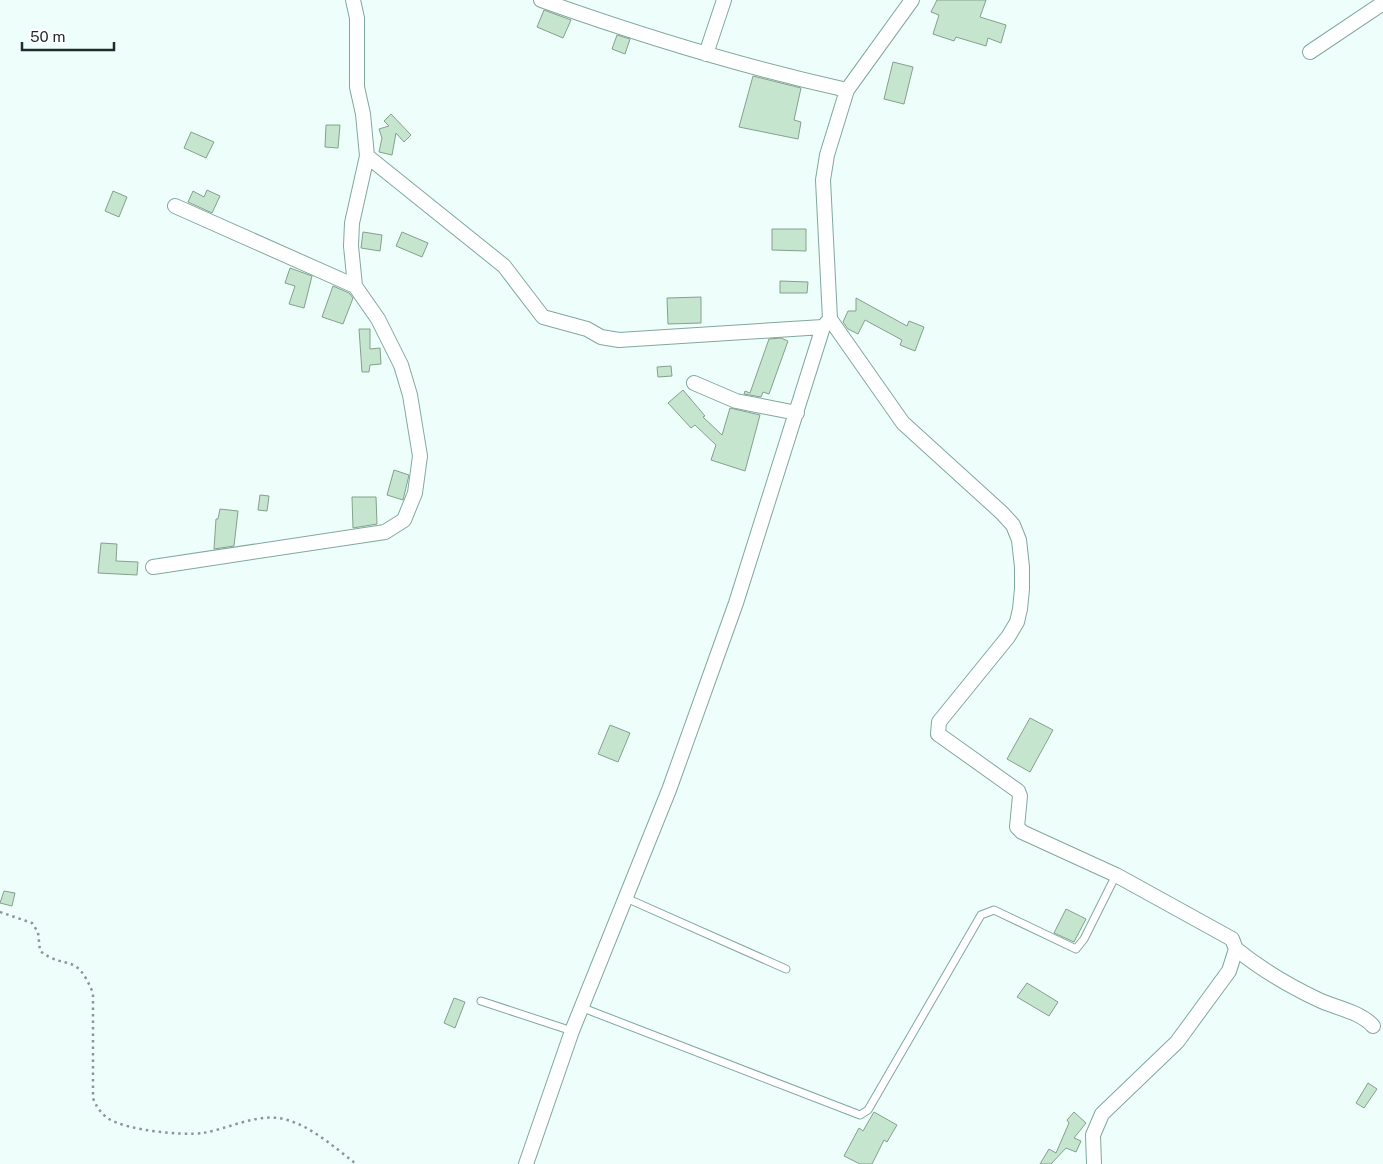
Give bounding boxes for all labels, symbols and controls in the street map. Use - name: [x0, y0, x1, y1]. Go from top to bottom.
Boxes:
- scale bar: [22, 20, 115, 52]
- text: 50 m: [30, 28, 65, 45]

